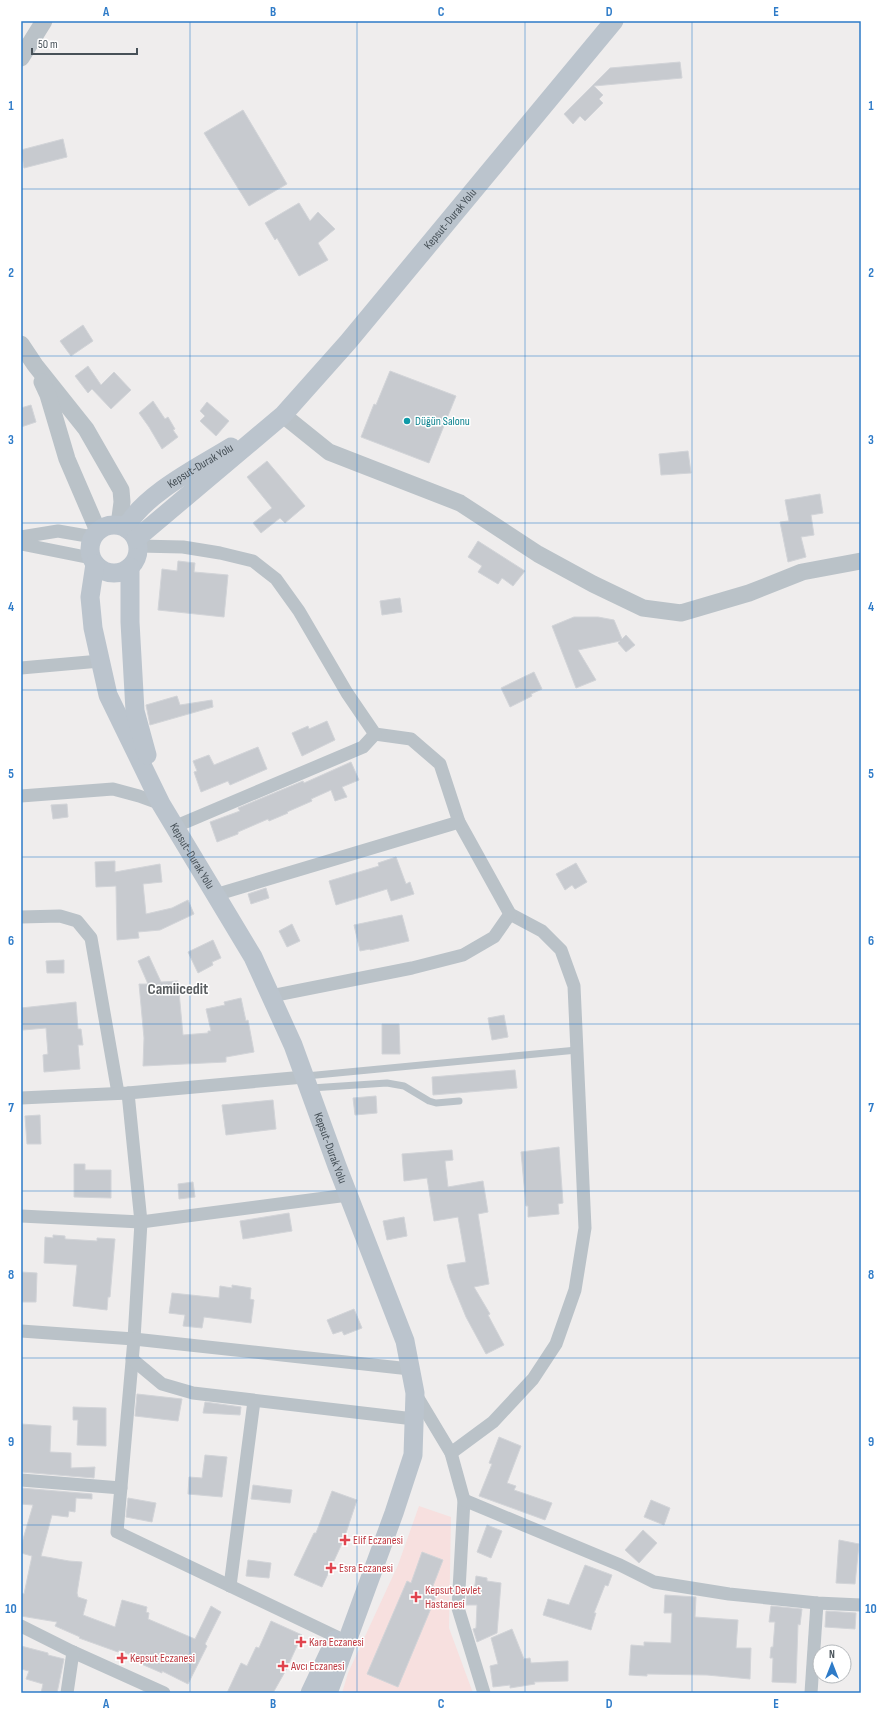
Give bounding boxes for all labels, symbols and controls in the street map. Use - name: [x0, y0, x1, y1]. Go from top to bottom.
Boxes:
- text: A: [102, 4, 110, 20]
- text: B: [270, 4, 276, 20]
- text: C: [438, 4, 445, 20]
- text: D: [606, 4, 613, 20]
- text: E: [773, 4, 779, 20]
- scale bar: [32, 30, 137, 56]
- text: 50 m: [38, 37, 58, 52]
- text: 1: [8, 98, 14, 114]
- text: 1: [868, 98, 874, 114]
- street label: Kepsut-Durak Yolu: [421, 185, 480, 252]
- text: 2: [8, 265, 14, 281]
- text: 2: [868, 265, 874, 281]
- place label: Düğün Salonu: [415, 414, 470, 429]
- marker: Düğün Salonu: [402, 416, 412, 426]
- text: 3: [8, 432, 14, 448]
- text: 3: [868, 432, 874, 448]
- street label: Kepsut-Durak Yolu: [164, 440, 236, 491]
- text: 4: [8, 599, 14, 615]
- text: 4: [868, 599, 874, 615]
- text: 5: [8, 766, 14, 782]
- text: 5: [868, 766, 874, 782]
- street label: Kepsut-Durak Yolu: [167, 820, 218, 892]
- text: 6: [8, 933, 14, 949]
- text: 6: [868, 933, 874, 949]
- district label: Camiicedit: [148, 980, 208, 999]
- text: 7: [8, 1100, 14, 1116]
- text: 7: [868, 1100, 874, 1116]
- street label: Kepsut-Durak Yolu: [311, 1110, 350, 1185]
- text: 8: [8, 1267, 14, 1283]
- text: 8: [868, 1267, 874, 1283]
- text: 9: [8, 1434, 14, 1450]
- text: 9: [868, 1434, 874, 1450]
- place label: Elif Eczanesi: [353, 1533, 403, 1548]
- marker: Elif Eczanesi: [340, 1535, 350, 1545]
- place label: Esra Eczanesi: [339, 1561, 393, 1576]
- marker: Esra Eczanesi: [326, 1563, 336, 1573]
- place label: Kepsut Devlet Hastanesi: [425, 1583, 481, 1612]
- marker: Kepsut Devlet Hastanesi: [410, 1591, 422, 1603]
- text: 10: [5, 1601, 17, 1617]
- text: 10: [865, 1601, 877, 1617]
- place label: Kara Eczanesi: [309, 1635, 364, 1650]
- marker: Kara Eczanesi: [296, 1637, 306, 1647]
- north arrow: [812, 1644, 852, 1684]
- text: N: [829, 1648, 835, 1661]
- place label: Kepsut Eczanesi: [130, 1651, 195, 1666]
- marker: Kepsut Eczanesi: [117, 1653, 127, 1663]
- place label: Avcı Eczanesi: [290, 1659, 344, 1674]
- marker: Avcı Eczanesi: [278, 1661, 288, 1671]
- text: A: [102, 1696, 110, 1712]
- text: B: [270, 1696, 276, 1712]
- text: C: [438, 1696, 445, 1712]
- text: D: [606, 1696, 613, 1712]
- text: E: [773, 1696, 779, 1712]

